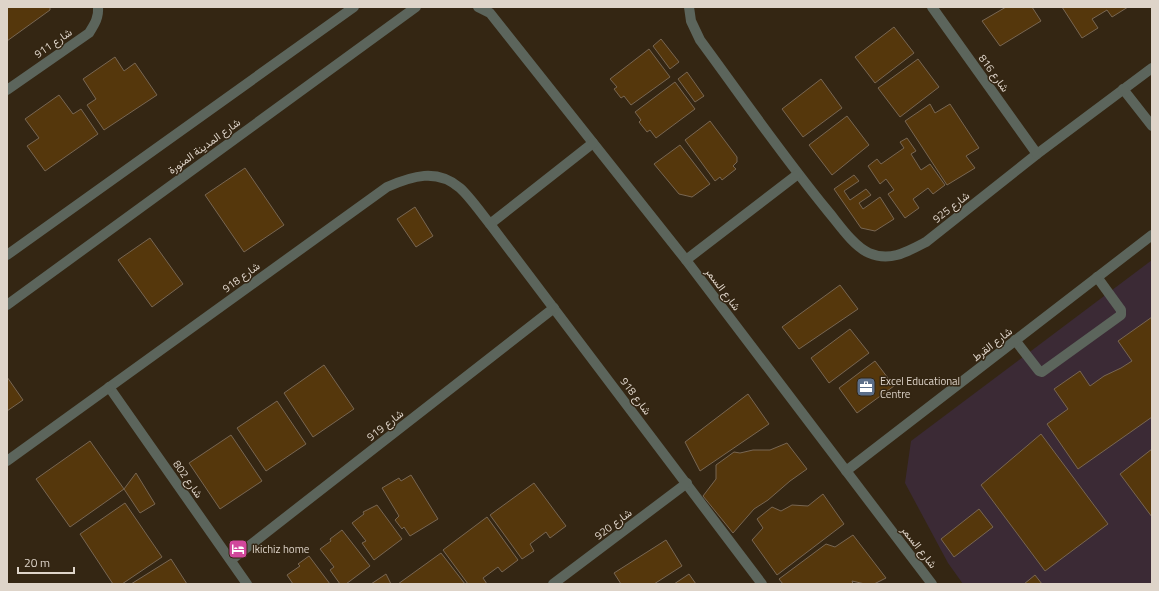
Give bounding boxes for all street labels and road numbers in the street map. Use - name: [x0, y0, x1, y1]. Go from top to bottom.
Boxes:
- street label: شارع 911: [31, 24, 75, 62]
- street label: شارع 816: [975, 51, 1013, 95]
- street label: شارع المدينة المنورة: [164, 114, 244, 178]
- street label: شارع 925: [929, 187, 973, 227]
- street label: شارع 918: [219, 258, 263, 296]
- street label: شارع السمر: [701, 263, 745, 314]
- street label: شارع القرط: [968, 323, 1016, 365]
- street label: شارع 918: [617, 374, 656, 418]
- street label: شارع 919: [363, 405, 407, 445]
- street label: شارع 802: [169, 457, 207, 501]
- street label: شارع 920: [591, 504, 635, 543]
- street label: شارع السمر: [897, 522, 941, 572]

